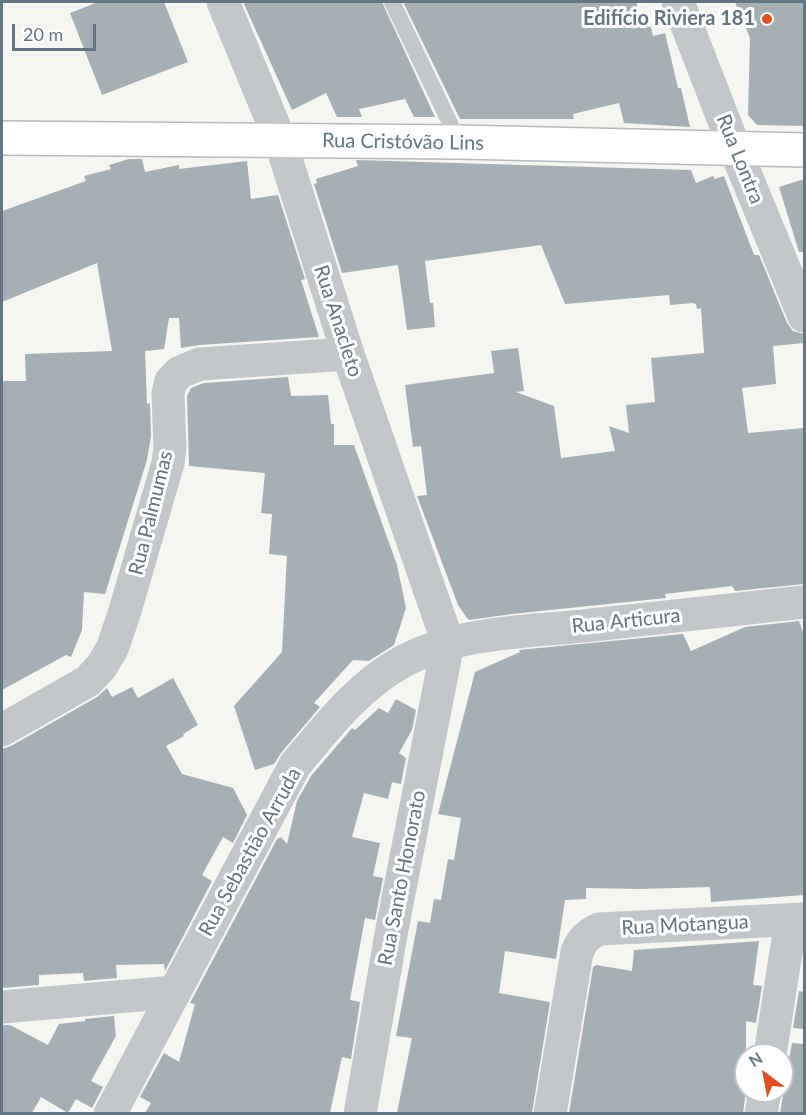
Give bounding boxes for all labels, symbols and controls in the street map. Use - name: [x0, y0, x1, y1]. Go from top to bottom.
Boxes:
- place label: Edifício Riviera 181: [583, 7, 755, 31]
- scale bar: [15, 12, 99, 50]
- marker: Edifício Riviera 181: [760, 12, 774, 26]
- text: 20 m: [23, 23, 63, 45]
- street label: Rua Lontra: [711, 111, 769, 207]
- street label: Rua Cristóvão Lins: [322, 129, 484, 155]
- street label: Rua Anacleto: [309, 262, 367, 380]
- street label: Rua Palmumas: [124, 448, 178, 578]
- street label: Rua Articura: [570, 603, 682, 639]
- street label: Rua Sebastião Arruda: [194, 764, 306, 940]
- street label: Rua Santo Honorato: [373, 788, 431, 968]
- street label: Rua Motangua: [621, 910, 749, 940]
- north arrow: [734, 1043, 794, 1103]
- text: N: [745, 1048, 766, 1070]

